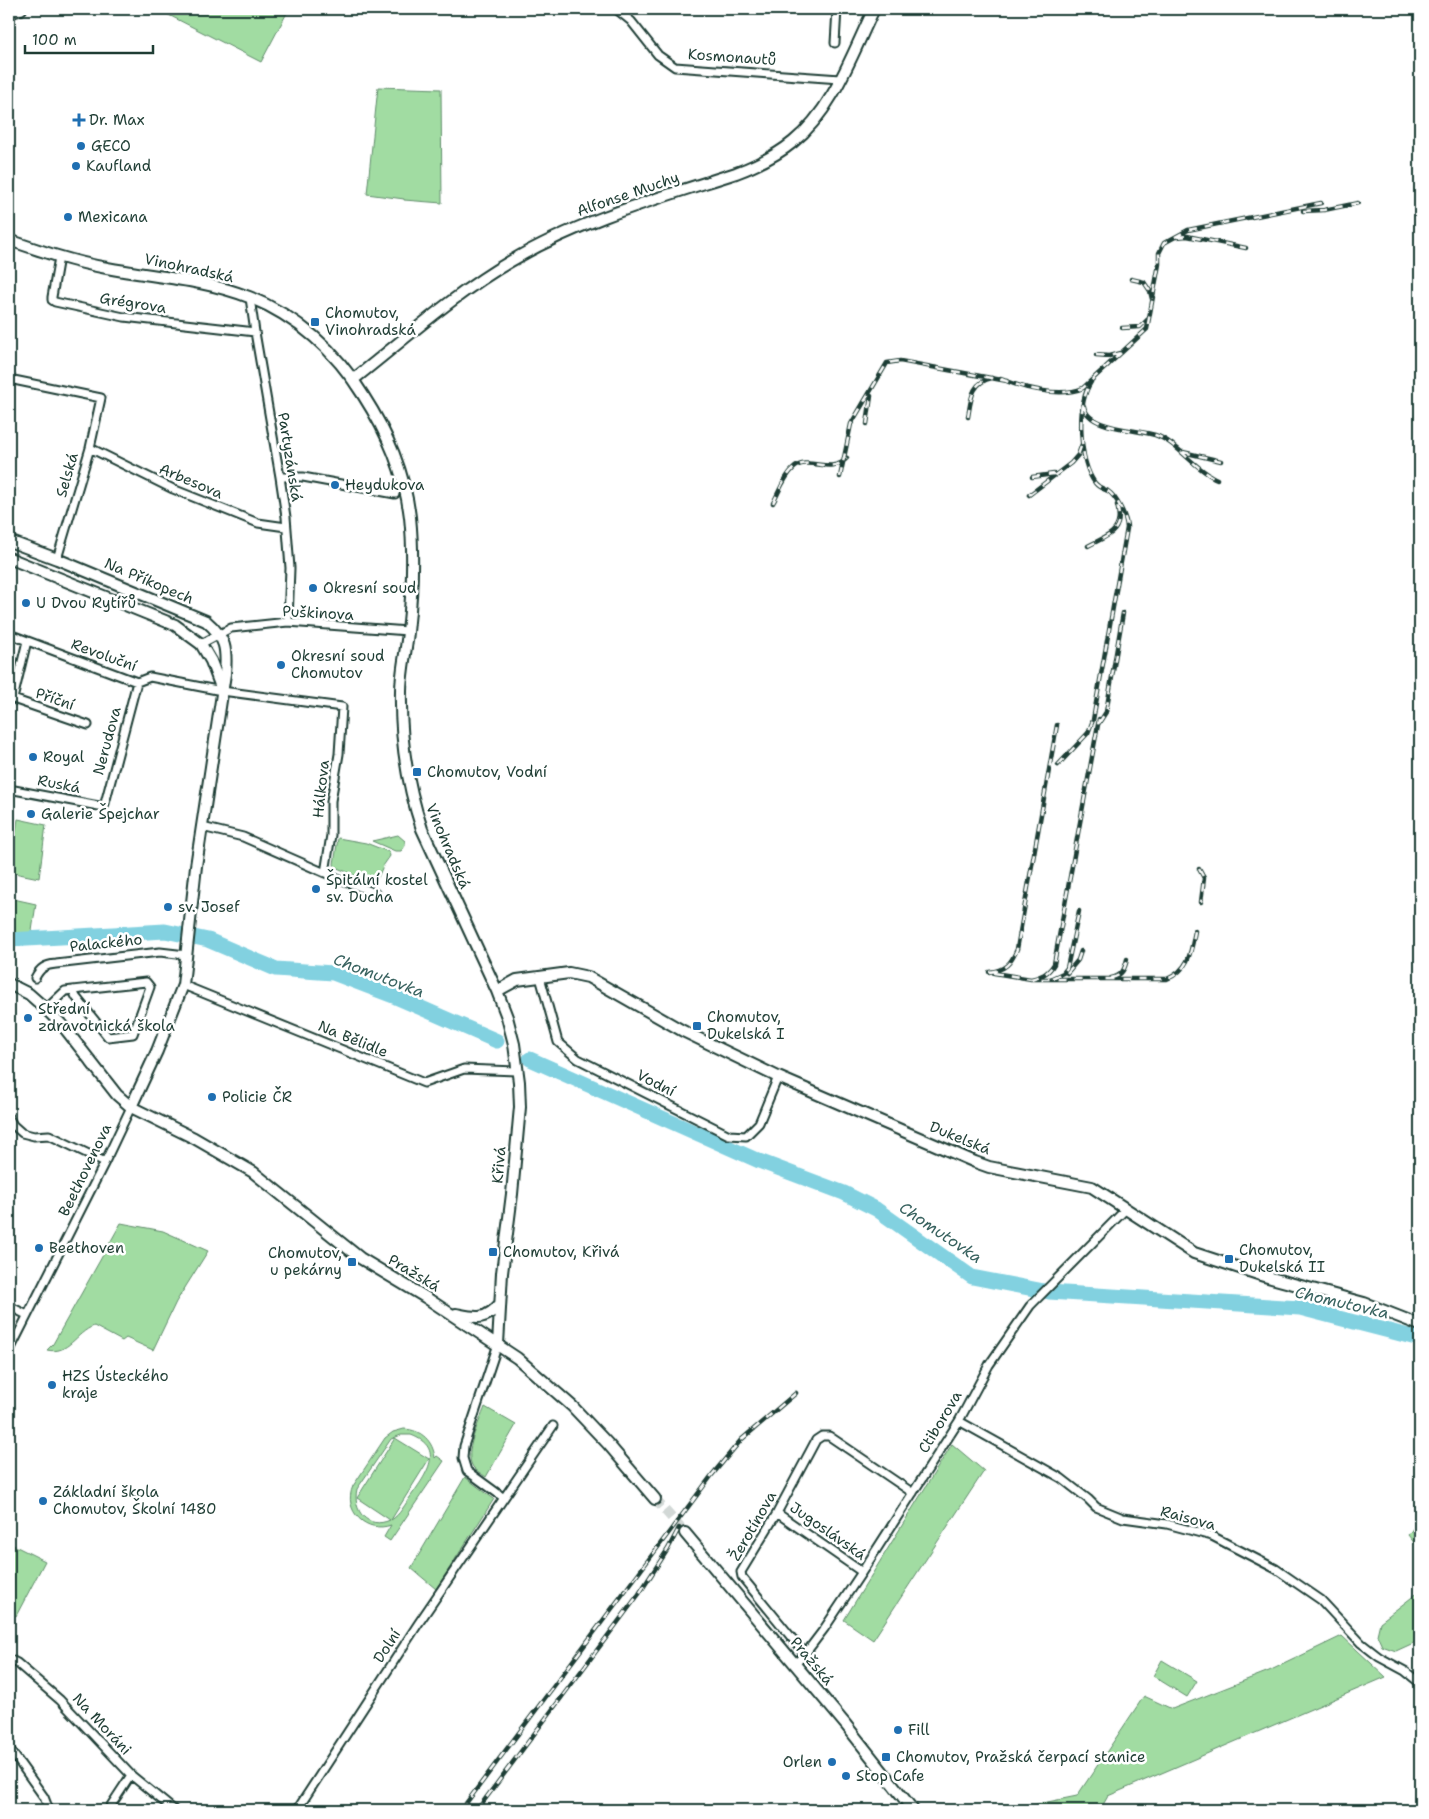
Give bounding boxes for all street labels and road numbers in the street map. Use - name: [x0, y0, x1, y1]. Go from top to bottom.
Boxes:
- street label: Kosmonautů: [687, 44, 777, 70]
- street label: Alfonse Muchy: [574, 167, 682, 221]
- street label: Vinohradská: [143, 249, 236, 287]
- street label: Grégrova: [98, 288, 168, 318]
- street label: Partyzánská: [273, 411, 307, 504]
- street label: Selská: [51, 450, 83, 500]
- street label: Arbesova: [156, 459, 227, 504]
- street label: Na Příkopech: [101, 553, 197, 609]
- street label: Puškinova: [282, 601, 355, 625]
- street label: Revoluční: [68, 634, 140, 676]
- street label: Příční: [33, 683, 78, 715]
- street label: Nerudova: [88, 704, 126, 777]
- street label: Hálkova: [308, 758, 334, 819]
- street label: Ruská: [36, 770, 83, 798]
- street label: Vinohradská: [421, 800, 475, 892]
- street label: Palackého: [69, 929, 143, 957]
- street label: Na Bělidle: [315, 1016, 391, 1062]
- street label: Vodní: [633, 1065, 679, 1102]
- street label: Dukelská: [927, 1117, 994, 1160]
- street label: Beethovenova: [54, 1120, 116, 1220]
- street label: Křivá: [487, 1145, 511, 1184]
- street label: Pražská: [384, 1250, 444, 1297]
- street label: Ctiborova: [914, 1387, 967, 1457]
- street label: Žerotínova: [724, 1486, 781, 1565]
- street label: Jugoslávská: [786, 1497, 871, 1565]
- street label: Raisova: [1158, 1501, 1218, 1535]
- street label: Dolní: [369, 1625, 406, 1667]
- street label: Pražská: [786, 1633, 838, 1690]
- street label: Na Moráni: [68, 1689, 136, 1759]

